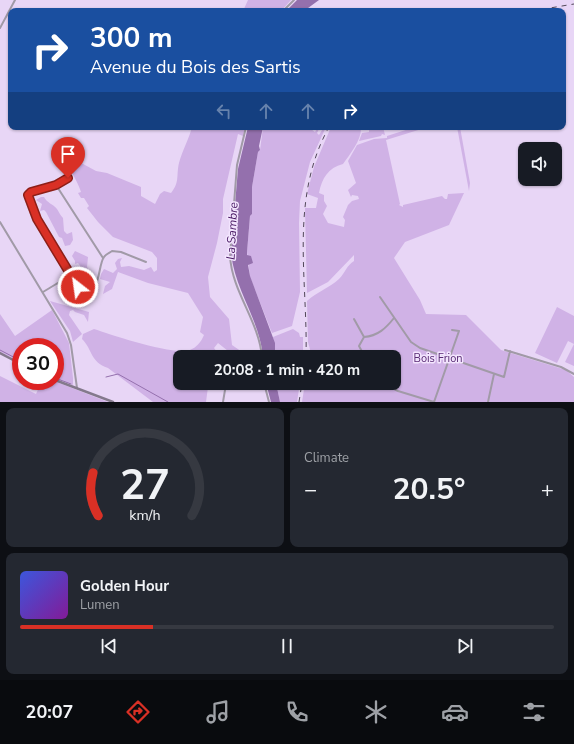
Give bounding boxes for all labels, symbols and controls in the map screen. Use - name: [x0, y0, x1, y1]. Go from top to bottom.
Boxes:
- text: 300 m: [90, 19, 173, 57]
- icon: right: [24, 24, 76, 76]
- text: Avenue du Bois des Sartis: [90, 55, 301, 79]
- icon: left: [213, 100, 235, 122]
- icon: ahead: [255, 100, 277, 122]
- icon: ahead: [297, 100, 319, 122]
- icon: right: [339, 100, 361, 122]
- pin: [51, 137, 85, 178]
- map controls: [518, 142, 562, 186]
- button: sound: [518, 142, 562, 186]
- icon: arrive: [57, 143, 79, 165]
- water label: La Sambre: [223, 201, 242, 260]
- position arrow: [57, 266, 99, 308]
- speed limit sign: 30: [12, 338, 64, 390]
- park label: Bois Frion: [414, 351, 463, 366]
- text: 20:08 · 1 min · 420 m: [214, 360, 360, 380]
- text: Climate: [304, 449, 349, 467]
- text: 27: [120, 456, 170, 513]
- text: 20.5°: [393, 469, 465, 510]
- text: −: [304, 475, 317, 505]
- text: +: [541, 475, 554, 505]
- text: km/h: [129, 505, 161, 524]
- text: Golden Hour: [80, 576, 169, 596]
- text: Lumen: [80, 596, 120, 614]
- icon: previous: [98, 635, 120, 657]
- icon: pause: [276, 635, 298, 657]
- icon: next: [454, 635, 476, 657]
- icon: directions: [124, 698, 152, 726]
- icon: music: [204, 698, 232, 726]
- icon: phone: [283, 698, 311, 726]
- icon: climate: [362, 698, 390, 726]
- icon: car: [441, 698, 469, 726]
- icon: filters: [520, 698, 548, 726]
- text: 20:07: [26, 700, 73, 724]

